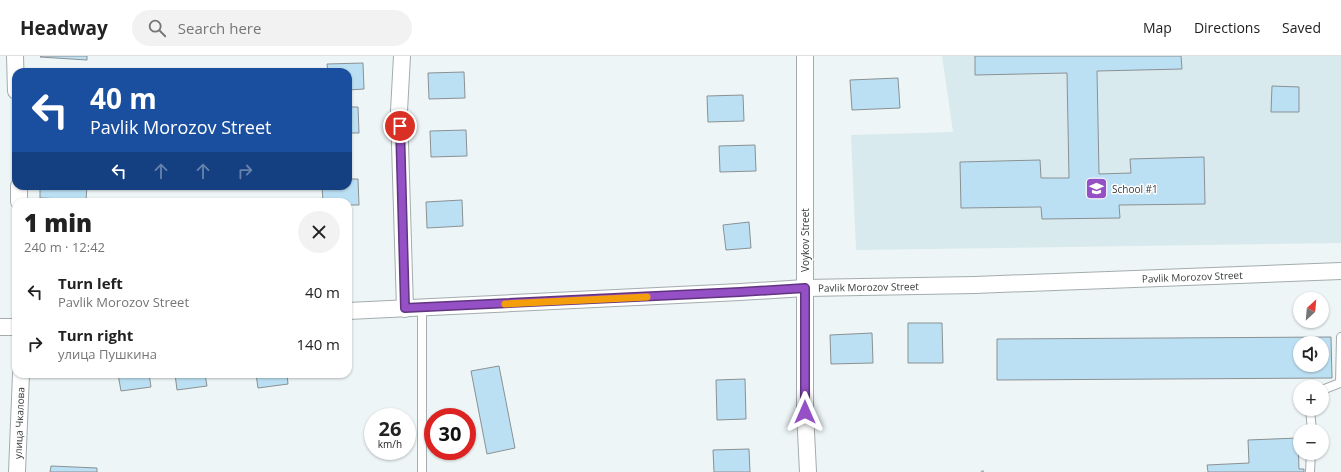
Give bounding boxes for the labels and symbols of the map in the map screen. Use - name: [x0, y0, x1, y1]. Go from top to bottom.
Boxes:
- pin: [383, 109, 417, 143]
- school or university icon: School #1: [1084, 176, 1110, 202]
- place label: School #1: [1112, 182, 1158, 196]
- street label: Voykov Street: [798, 208, 812, 272]
- street label: Pavlik Morozov Street: [1142, 268, 1243, 286]
- street label: Pavlik Morozov Street: [818, 279, 919, 295]
- north arrow: [1293, 292, 1329, 328]
- street label: улица Чкалова: [11, 387, 27, 459]
- position arrow: [784, 391, 826, 433]
- speed limit sign: 30: [424, 408, 476, 460]

